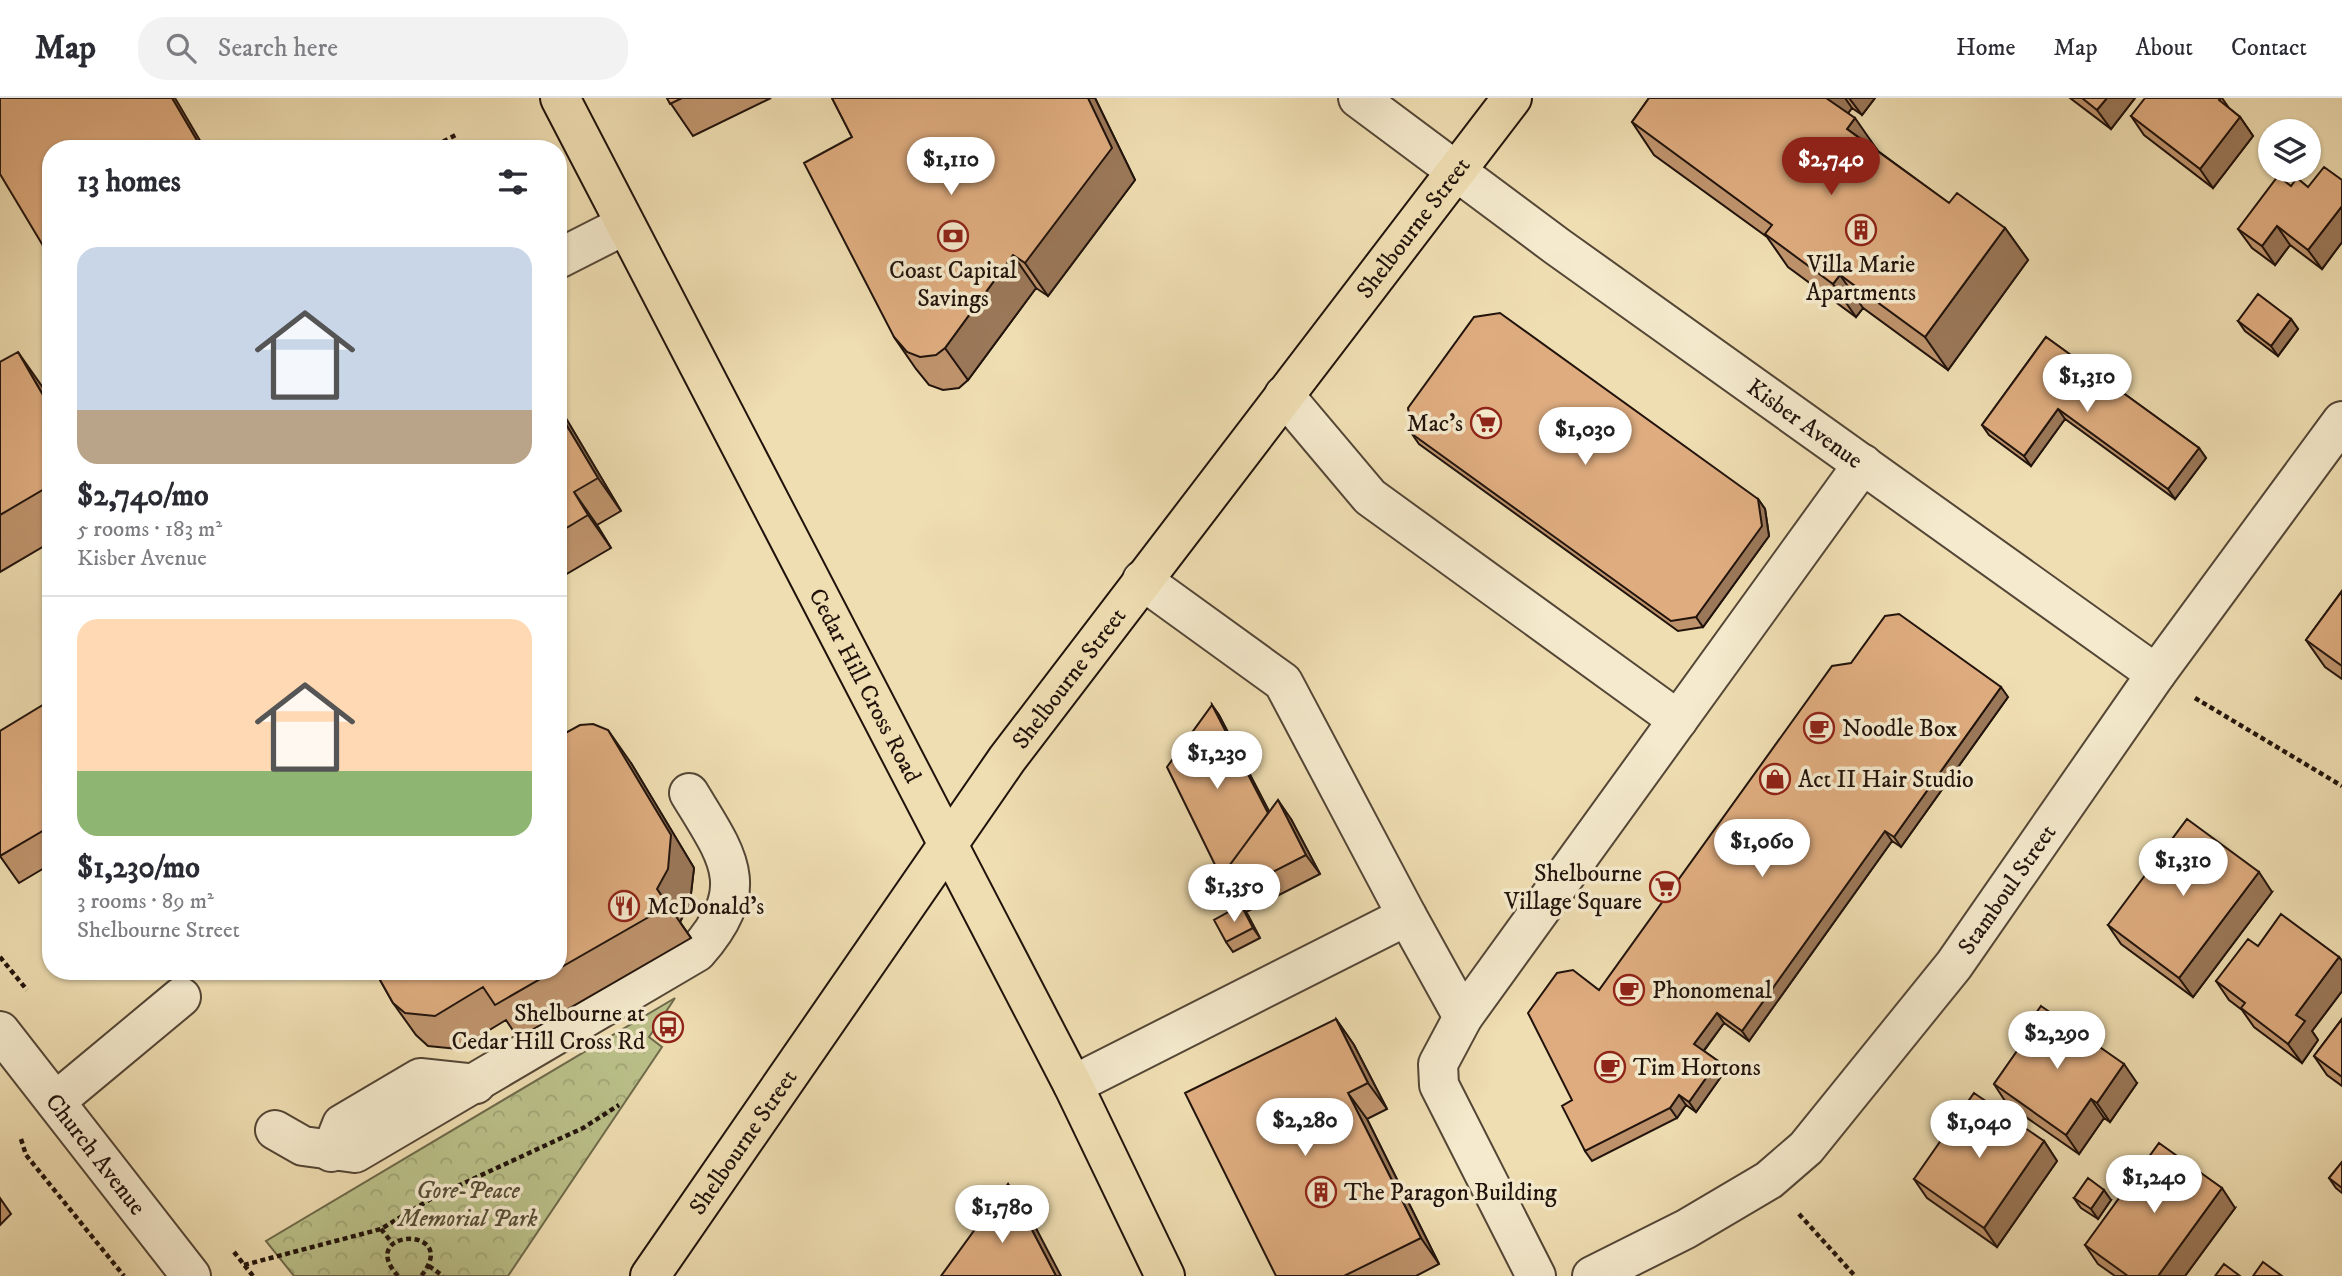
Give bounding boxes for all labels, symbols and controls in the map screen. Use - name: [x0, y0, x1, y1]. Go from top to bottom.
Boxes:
- search box: [138, 17, 628, 80]
- text: Map: [35, 28, 96, 69]
- icon: search: [162, 29, 200, 67]
- text: Search here: [218, 32, 338, 65]
- text: Home: [1956, 33, 2015, 63]
- text: Map: [2053, 33, 2098, 63]
- text: About: [2136, 33, 2193, 63]
- text: Contact: [2231, 33, 2307, 63]
- map controls: [2258, 119, 2321, 182]
- button: layers: [2258, 119, 2321, 182]
- pin: $1,110: [894, 138, 1008, 197]
- pin: $2,740: [1774, 138, 1888, 197]
- text: $1,110: [923, 145, 979, 174]
- text: $2,740: [1798, 145, 1864, 174]
- street label: Shelbourne Street: [1350, 151, 1477, 305]
- icon: filters: [494, 163, 532, 201]
- text: 13 homes: [77, 164, 181, 201]
- building icon: Villa Marie Apartments: [1844, 213, 1878, 247]
- bank icon: Coast Capital Savings: [936, 219, 970, 253]
- place label: Villa Marie Apartments: [1806, 250, 1916, 308]
- place label: Coast Capital Savings: [889, 256, 1018, 314]
- icon: home: [242, 292, 368, 418]
- pin: $1,310: [2030, 354, 2144, 414]
- text: $1,310: [2059, 362, 2115, 391]
- street label: Kisber Avenue: [1741, 373, 1868, 476]
- supermarket icon: Mac's: [1469, 406, 1503, 440]
- pin: $1,030: [1528, 408, 1642, 467]
- place label: Mac's: [1407, 409, 1463, 439]
- text: $1,030: [1555, 415, 1615, 444]
- text: $2,740/mo: [77, 478, 209, 515]
- text: 5 rooms · 183 m²: [77, 515, 222, 544]
- text: Kisber Avenue: [77, 544, 207, 573]
- street label: Cedar Hill Cross Road: [801, 583, 927, 788]
- street label: Shelbourne Street: [1006, 602, 1133, 755]
- icon: home: [242, 664, 368, 790]
- cafe icon: Noodle Box: [1802, 711, 1836, 745]
- place label: Noodle Box: [1842, 714, 1958, 744]
- pin: $1,230: [1160, 732, 1274, 791]
- text: $1,230: [1187, 739, 1247, 768]
- shop icon: Act II Hair Studio: [1758, 762, 1792, 796]
- place label: Act II Hair Studio: [1798, 765, 1974, 795]
- street label: Stamboul Street: [1952, 819, 2063, 961]
- pin: $1,060: [1705, 820, 1819, 879]
- text: $1,060: [1730, 827, 1794, 856]
- pin: $1,310: [2126, 838, 2240, 898]
- text: $1,310: [2155, 846, 2211, 875]
- text: $1,230/mo: [77, 850, 200, 887]
- place label: Shelbourne Village Square: [1503, 859, 1642, 917]
- pin: $1,350: [1177, 864, 1291, 924]
- supermarket icon: Shelbourne Village Square: [1648, 870, 1682, 904]
- text: $1,350: [1204, 872, 1264, 901]
- text: 3 rooms · 89 m²: [77, 887, 214, 916]
- restaurant icon: McDonald's: [607, 889, 641, 923]
- place label: McDonald's: [647, 892, 764, 922]
- text: Shelbourne Street: [77, 916, 240, 945]
- cafe icon: Phonomenal: [1612, 973, 1646, 1007]
- place label: Phonomenal: [1652, 976, 1773, 1006]
- place label: Shelbourne at Cedar Hill Cross Rd: [451, 999, 645, 1057]
- bus stop icon: Shelbourne at Cedar Hill Cross Rd: [651, 1010, 685, 1044]
- pin: $2,290: [2000, 1012, 2114, 1071]
- text: $2,290: [2024, 1019, 2090, 1048]
- cafe icon: Tim Hortons: [1593, 1050, 1627, 1084]
- place label: Tim Hortons: [1633, 1053, 1761, 1083]
- street label: Shelbourne Street: [683, 1064, 804, 1221]
- street label: Church Avenue: [38, 1088, 152, 1222]
- pin: $2,280: [1248, 1098, 1362, 1158]
- pin: $1,040: [1922, 1100, 2036, 1160]
- text: $2,280: [1272, 1106, 1338, 1135]
- text: $1,040: [1946, 1108, 2012, 1137]
- pin: $1,240: [2097, 1156, 2211, 1215]
- text: $1,240: [2122, 1163, 2186, 1192]
- building icon: The Paragon Building: [1304, 1175, 1338, 1209]
- park label: Gore-Peace Memorial Park: [396, 1176, 538, 1234]
- place label: The Paragon Building: [1344, 1178, 1557, 1208]
- pin: $1,780: [945, 1186, 1059, 1245]
- text: $1,780: [971, 1193, 1033, 1222]

